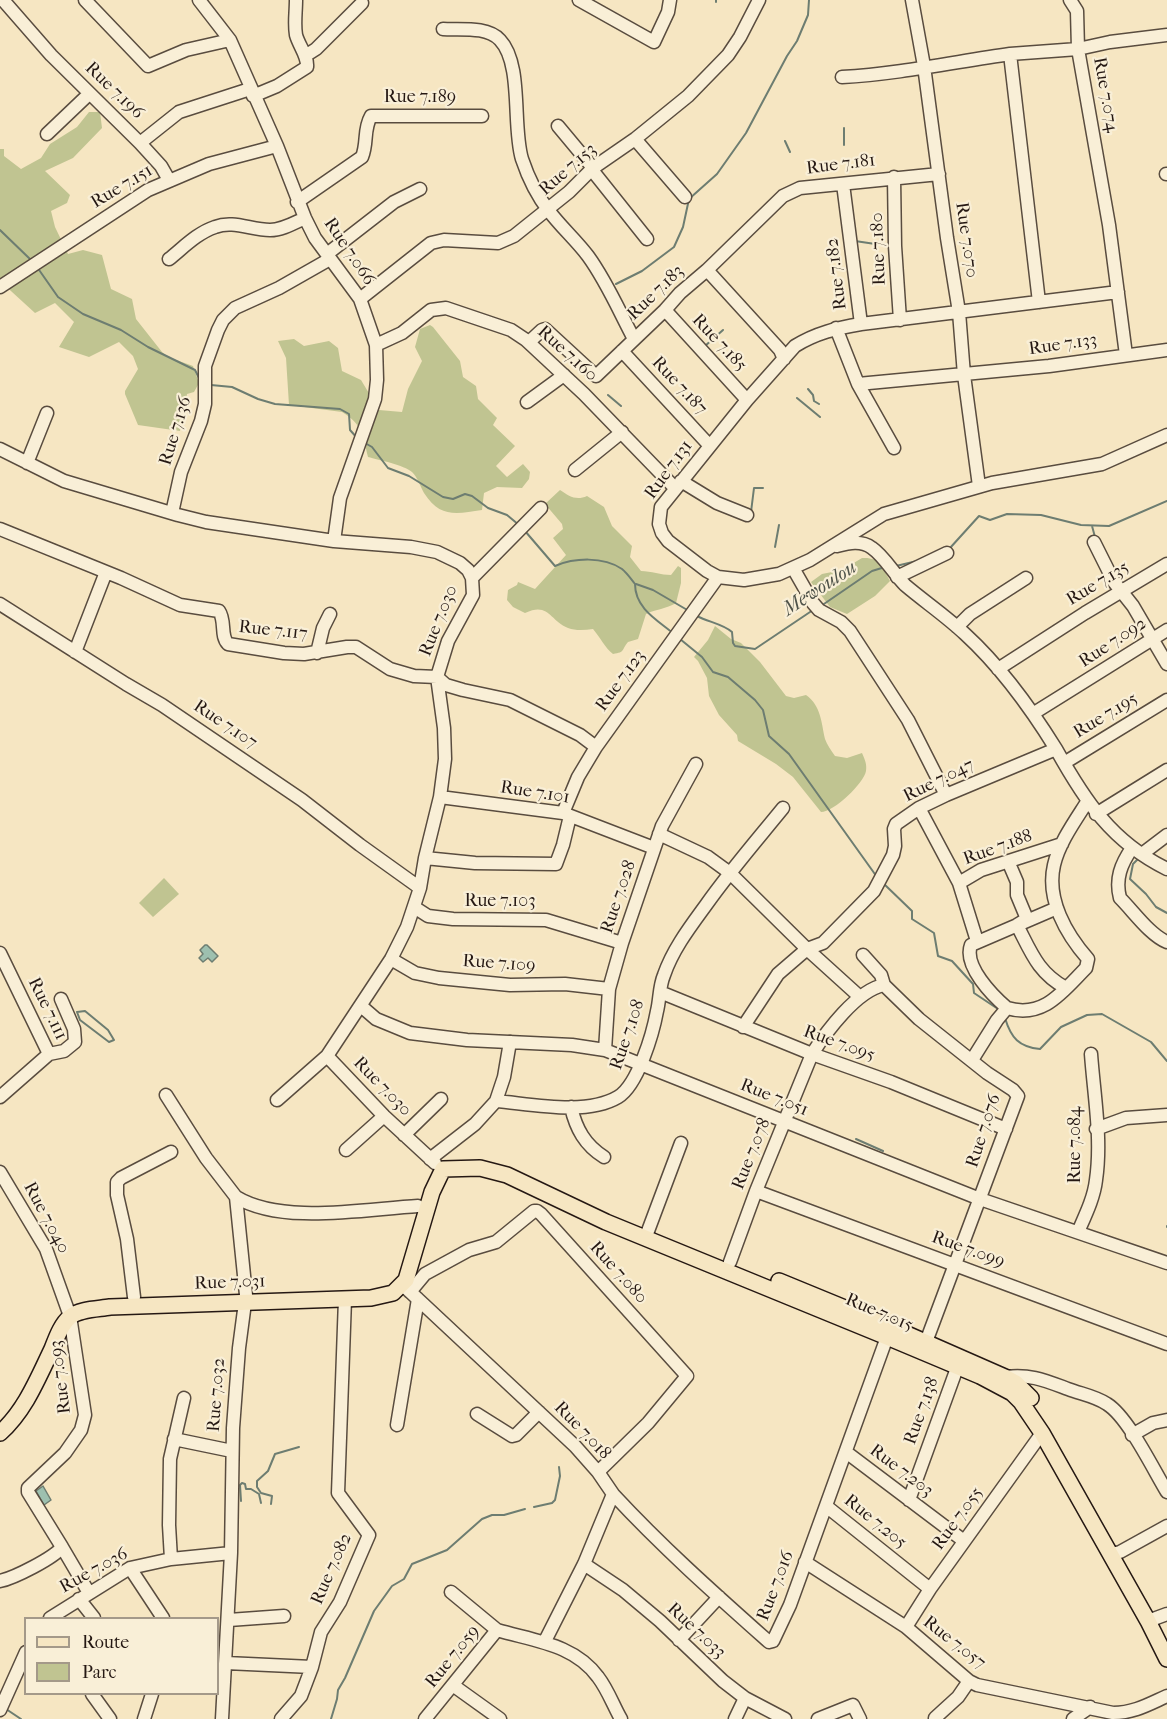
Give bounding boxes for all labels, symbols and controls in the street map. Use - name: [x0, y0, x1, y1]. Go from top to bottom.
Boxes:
- street label: Rue 7.074: [1088, 56, 1122, 134]
- street label: Rue 7.196: [80, 58, 148, 124]
- street label: Rue 7.189: [384, 87, 456, 109]
- street label: Rue 7.153: [535, 139, 601, 201]
- street label: Rue 7.181: [805, 150, 877, 180]
- street label: Rue 7.151: [87, 160, 157, 214]
- street label: Rue 7.070: [950, 201, 982, 279]
- street label: Rue 7.180: [867, 212, 891, 286]
- street label: Rue 7.066: [319, 214, 379, 290]
- street label: Rue 7.182: [822, 237, 852, 311]
- street label: Rue 7.183: [623, 261, 689, 325]
- street label: Rue 7.185: [687, 310, 751, 376]
- street label: Rue 7.160: [532, 321, 602, 387]
- street label: Rue 7.133: [1027, 330, 1099, 360]
- street label: Rue 7.187: [647, 352, 711, 420]
- street label: Rue 7.136: [155, 394, 197, 468]
- street label: Rue 7.131: [640, 436, 698, 504]
- water label: Mewoulou: [778, 556, 862, 622]
- street label: Rue 7.135: [1063, 557, 1133, 611]
- street label: Rue 7.030: [415, 582, 463, 660]
- street label: Rue 7.092: [1075, 613, 1151, 673]
- street label: Rue 7.117: [238, 617, 308, 645]
- street label: Rue 7.123: [592, 646, 650, 716]
- street label: Rue 7.195: [1070, 688, 1142, 744]
- street label: Rue 7.107: [189, 696, 261, 754]
- street label: Rue 7.047: [900, 755, 978, 807]
- street label: Rue 7.101: [499, 777, 571, 809]
- street label: Rue 7.188: [960, 826, 1036, 870]
- street label: Rue 7.028: [596, 858, 642, 936]
- street label: Rue 7.103: [464, 891, 536, 913]
- street label: Rue 7.109: [462, 951, 536, 977]
- street label: Rue 7.111: [23, 974, 71, 1044]
- street label: Rue 7.108: [606, 997, 650, 1073]
- street label: Rue 7.095: [800, 1021, 878, 1067]
- street label: Rue 7.030: [348, 1053, 416, 1121]
- street label: Rue 7.051: [737, 1075, 811, 1121]
- street label: Rue 7.076: [962, 1092, 1006, 1170]
- street label: Rue 7.084: [1065, 1106, 1087, 1184]
- street label: Rue 7.078: [728, 1115, 776, 1193]
- street label: Rue 7.040: [18, 1179, 74, 1257]
- street label: Rue 7.099: [928, 1227, 1008, 1273]
- street label: Rue 7.080: [584, 1237, 652, 1309]
- street label: Rue 7.031: [194, 1271, 266, 1295]
- street label: Rue 7.015: [842, 1289, 916, 1337]
- street label: Rue 7.093: [46, 1339, 76, 1415]
- street label: Rue 7.032: [204, 1357, 230, 1433]
- street label: Rue 7.138: [900, 1374, 944, 1448]
- street label: Rue 7.018: [549, 1397, 615, 1465]
- street label: Rue 7.203: [865, 1440, 937, 1502]
- street label: Rue 7.055: [928, 1483, 988, 1555]
- street label: Rue 7.205: [839, 1490, 911, 1554]
- street label: Rue 7.082: [307, 1530, 357, 1608]
- street label: Rue 7.036: [56, 1543, 132, 1599]
- street label: Rue 7.016: [753, 1548, 799, 1624]
- street label: Rue 7.033: [662, 1598, 730, 1664]
- street label: Rue 7.057: [918, 1612, 990, 1674]
- legend: [24, 1617, 219, 1695]
- street label: Rue 7.059: [421, 1621, 485, 1693]
- text: Route: [82, 1632, 129, 1653]
- text: Parc: [82, 1662, 117, 1683]

